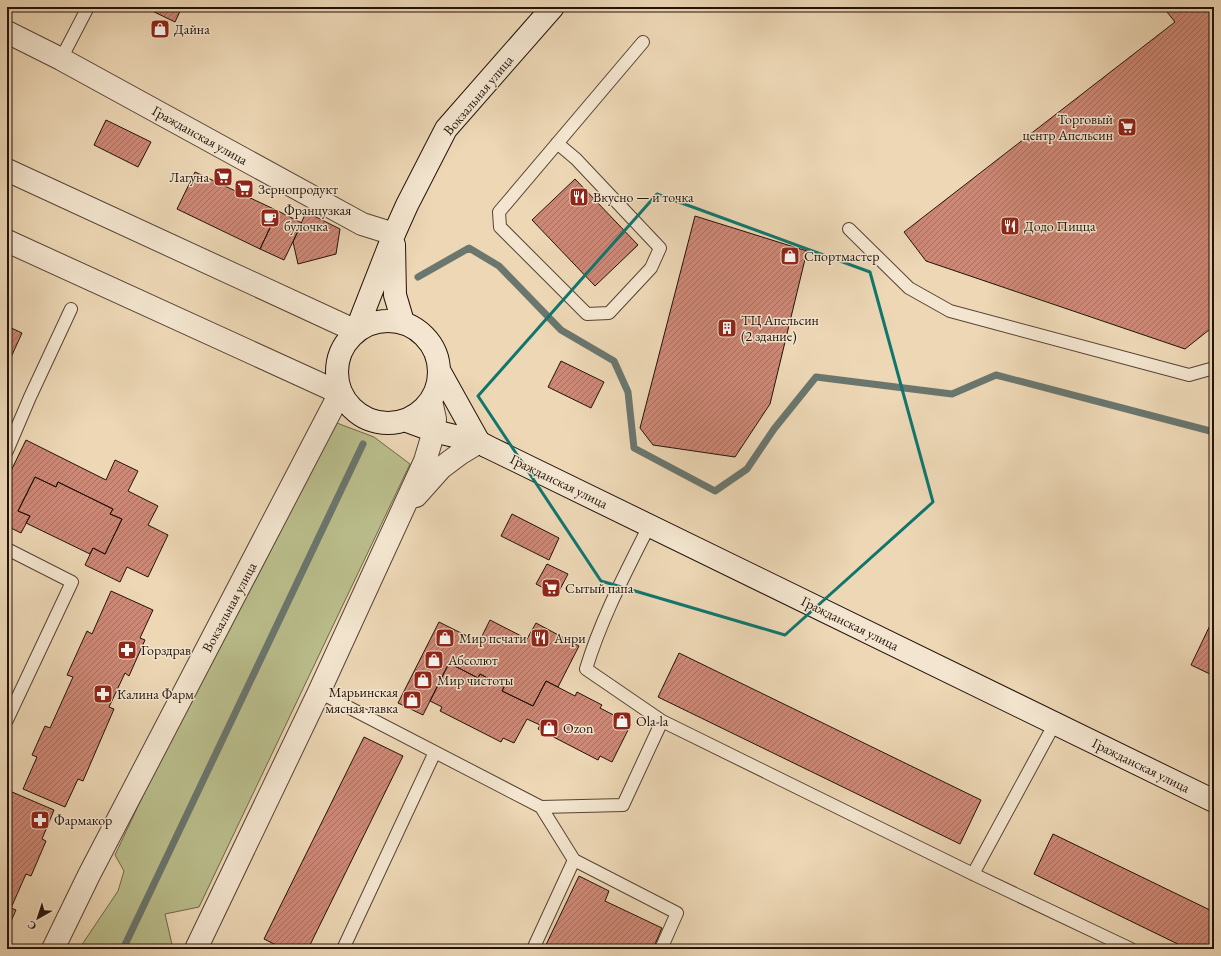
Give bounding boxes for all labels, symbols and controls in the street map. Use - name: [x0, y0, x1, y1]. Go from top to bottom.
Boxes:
- shop icon: Дайна: [149, 18, 171, 40]
- place label: Дайна: [174, 20, 210, 38]
- street label: Вокзальная улица: [439, 51, 517, 139]
- street label: Гражданская улица: [149, 101, 251, 169]
- place label: Торговый центр Апельсин: [1022, 110, 1114, 144]
- supermarket icon: Торговый центр Апельсин: [1116, 116, 1138, 138]
- supermarket icon: Лагуна: [212, 166, 234, 188]
- place label: Лагуна: [169, 168, 209, 186]
- supermarket icon: Зернопродукт: [233, 178, 255, 200]
- place label: Зернопродукт: [258, 180, 338, 198]
- restaurant icon: Вкусно — и точка: [568, 186, 590, 208]
- place label: Вкусно — и точка: [593, 188, 694, 206]
- place label: Французкая булочка: [284, 201, 351, 235]
- cafe icon: Французкая булочка: [259, 207, 281, 229]
- restaurant icon: Додо Пицца: [999, 215, 1021, 237]
- place label: Додо Пицца: [1024, 217, 1096, 235]
- shop icon: Спортмастер: [779, 245, 801, 267]
- place label: Спортмастер: [804, 247, 879, 265]
- place label: ТЦ Апельсин (2 здание): [741, 311, 819, 345]
- building icon: ТЦ Апельсин (2 здание): [716, 317, 738, 339]
- street label: Гражданская улица: [507, 450, 611, 513]
- street label: Вокзальная улица: [198, 559, 260, 655]
- supermarket icon: Сытый папа: [540, 577, 562, 599]
- place label: Сытый папа: [565, 579, 634, 597]
- street label: Гражданская улица: [798, 592, 902, 655]
- shop icon: Мир печати: [434, 627, 456, 649]
- restaurant icon: Анри: [529, 627, 551, 649]
- place label: Мир печати: [459, 629, 527, 647]
- place label: Анри: [553, 629, 586, 647]
- pharmacy icon: Горздрав: [116, 639, 138, 661]
- place label: Горздрав: [141, 641, 191, 659]
- shop icon: Абсолют: [423, 649, 445, 671]
- place label: Абсолют: [447, 651, 498, 669]
- shop icon: Мир чистоты: [412, 669, 434, 691]
- place label: Мир чистоты: [437, 671, 514, 689]
- pharmacy icon: Калина Фарм: [92, 683, 114, 705]
- place label: Марьинская мясная лавка: [325, 683, 398, 717]
- place label: Калина Фарм: [117, 685, 194, 703]
- shop icon: Марьинская мясная лавка: [401, 689, 423, 711]
- shop icon: Ola-la: [611, 710, 633, 732]
- place label: Ola-la: [636, 712, 669, 730]
- shop icon: Ozon: [538, 717, 560, 739]
- place label: Ozon: [563, 719, 594, 737]
- street label: Гражданская улица: [1089, 734, 1193, 797]
- pharmacy icon: Фармакор: [29, 809, 51, 831]
- place label: Фармакор: [54, 811, 112, 829]
- north arrow: [18, 898, 58, 938]
- text: С: [24, 918, 39, 934]

